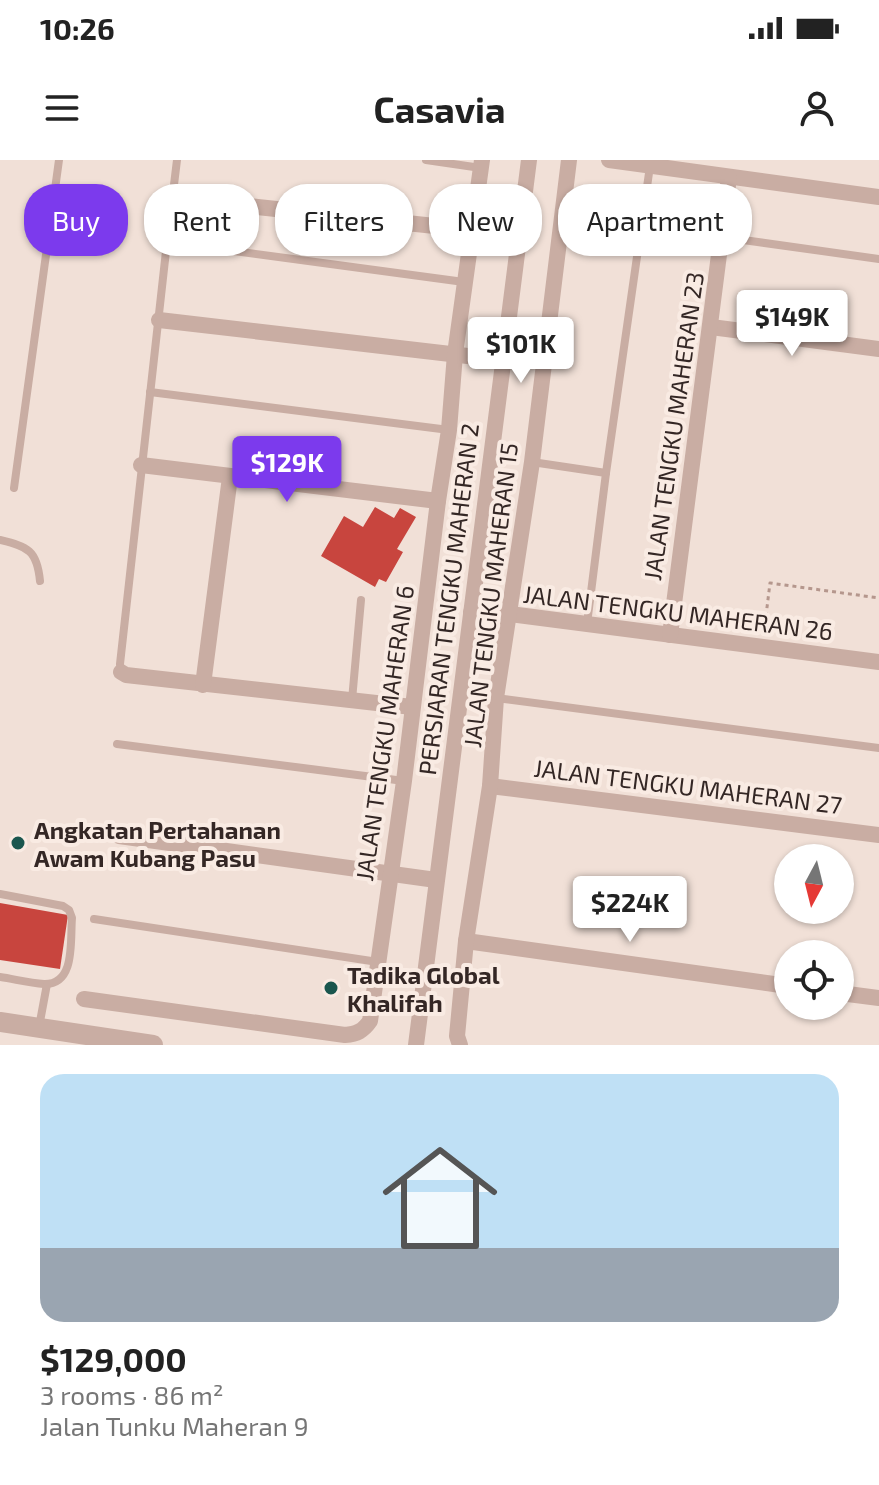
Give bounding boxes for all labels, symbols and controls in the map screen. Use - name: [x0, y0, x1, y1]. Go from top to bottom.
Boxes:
- text: 10:26: [40, 10, 115, 46]
- icon: menu: [40, 86, 84, 130]
- icon: person: [795, 86, 839, 130]
- text: Casavia: [373, 87, 506, 130]
- chip: Buy: [24, 184, 128, 256]
- chip: Rent: [144, 184, 259, 256]
- chip: Filters: [275, 184, 413, 256]
- chip: New: [429, 184, 542, 256]
- chip: Apartment: [558, 184, 752, 256]
- street label: JALAN TENGKU MAHERAN 23: [637, 270, 709, 582]
- pin: $149K: [736, 290, 848, 358]
- text: $149K: [755, 300, 829, 331]
- pin: $101K: [465, 317, 577, 385]
- text: $101K: [486, 327, 556, 358]
- street label: PERSIARAN TENGKU MAHERAN 2: [412, 421, 484, 777]
- pin: $129K: [231, 436, 343, 504]
- street label: JALAN TENGKU MAHERAN 15: [457, 441, 523, 749]
- text: $129K: [250, 446, 324, 477]
- street label: JALAN TENGKU MAHERAN 26: [522, 579, 834, 645]
- street label: JALAN TENGKU MAHERAN 6: [349, 583, 419, 883]
- street label: JALAN TENGKU MAHERAN 27: [532, 753, 844, 819]
- place label: Angkatan Pertahanan Awam Kubang Pasu: [34, 815, 281, 872]
- marker: Angkatan Pertahanan Awam Kubang Pasu: [9, 834, 27, 852]
- north arrow: [774, 844, 854, 924]
- map controls: [774, 844, 854, 1020]
- pin: $224K: [574, 876, 686, 944]
- text: $224K: [591, 886, 669, 917]
- button: locate: [774, 940, 854, 1020]
- place label: Tadika Global Khalifah: [347, 960, 500, 1017]
- marker: Tadika Global Khalifah: [322, 979, 340, 997]
- icon: home: [368, 1126, 512, 1270]
- text: $129,000: [40, 1338, 187, 1379]
- text: 3 rooms · 86 m²: [40, 1379, 224, 1410]
- text: Jalan Tunku Maheran 9: [40, 1410, 309, 1441]

